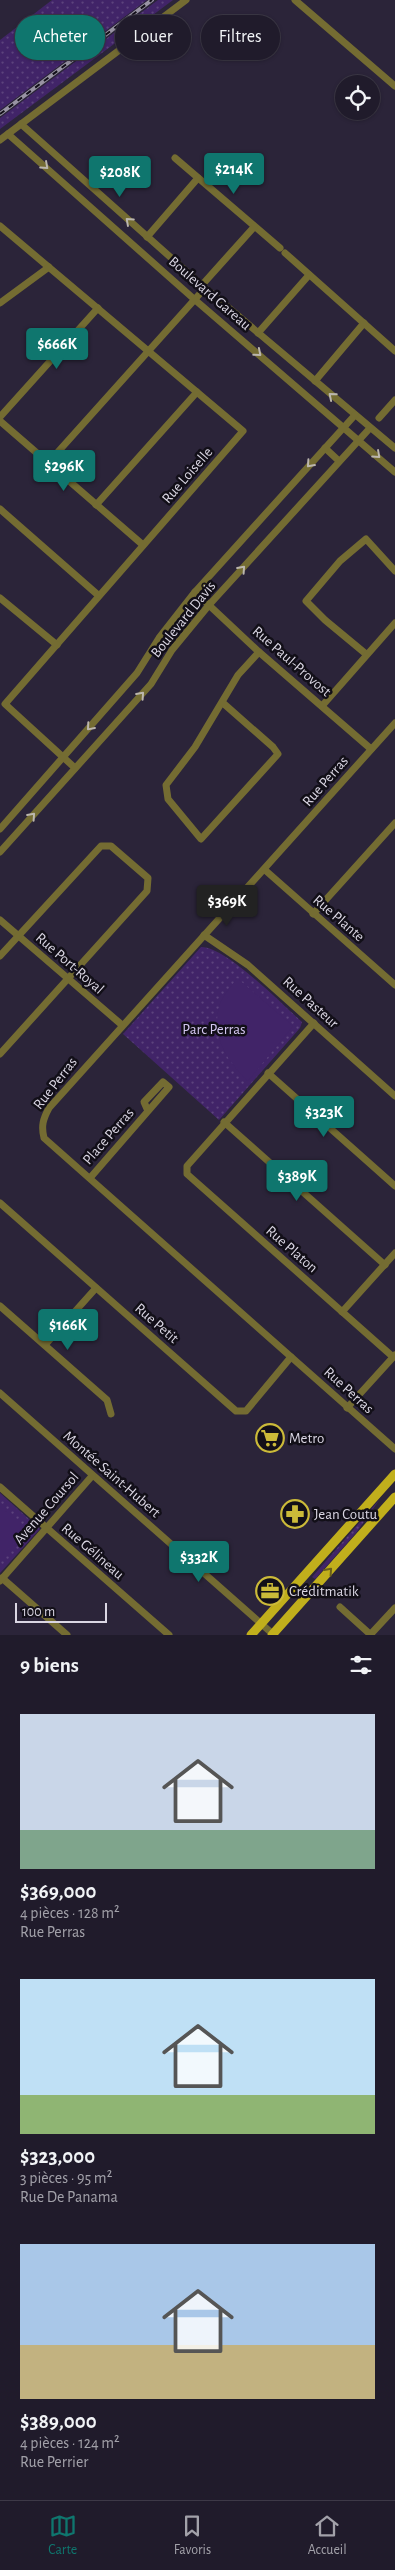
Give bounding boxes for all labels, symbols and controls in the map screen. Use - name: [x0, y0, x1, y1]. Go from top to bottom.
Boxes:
- chip: Acheter: [15, 15, 105, 60]
- chip: Louer: [115, 15, 191, 60]
- chip: Filtres: [201, 15, 280, 60]
- map controls: [335, 75, 380, 120]
- button: locate: [335, 75, 380, 120]
- pin: $214K: [199, 152, 269, 195]
- pin: $208K: [85, 156, 155, 198]
- one-way arrow: [39, 160, 48, 169]
- text: $214K: [215, 161, 253, 177]
- text: $208K: [100, 164, 140, 180]
- one-way arrow: [125, 218, 134, 227]
- street label: Boulevard Gareau: [166, 254, 254, 333]
- pin: $666K: [22, 328, 92, 370]
- text: $666K: [37, 336, 77, 352]
- one-way arrow: [253, 348, 262, 357]
- one-way arrow: [329, 393, 338, 402]
- street label: Rue Loiselle: [159, 444, 216, 506]
- pin: $296K: [29, 450, 99, 492]
- one-way arrow: [372, 450, 381, 459]
- text: $296K: [44, 458, 84, 474]
- one-way arrow: [307, 459, 316, 468]
- one-way arrow: [236, 565, 245, 574]
- street label: Boulevard Davis: [148, 578, 219, 660]
- street label: Rue Paul-Provost: [250, 623, 334, 699]
- one-way arrow: [135, 692, 144, 701]
- one-way arrow: [87, 721, 96, 730]
- street label: Rue Perras: [300, 753, 351, 809]
- one-way arrow: [27, 812, 36, 821]
- pin: $369K: [192, 884, 262, 927]
- street label: Rue Plante: [310, 892, 367, 945]
- text: $369K: [208, 893, 246, 909]
- street label: Rue Port-Royal: [33, 930, 107, 997]
- street label: Rue Pasteur: [280, 974, 341, 1031]
- park label: Parc Perras: [182, 1022, 246, 1037]
- street label: Rue Perras: [31, 1055, 80, 1112]
- pin: $323K: [289, 1096, 359, 1138]
- text: $323K: [305, 1104, 343, 1120]
- street label: Place Perras: [80, 1105, 137, 1168]
- pin: $389K: [262, 1160, 332, 1202]
- text: $389K: [277, 1168, 317, 1184]
- street label: Rue Platon: [263, 1223, 320, 1276]
- street label: Rue Petit: [132, 1301, 182, 1346]
- pin: $166K: [33, 1308, 103, 1351]
- text: $166K: [49, 1317, 87, 1333]
- street label: Rue Perras: [321, 1364, 376, 1416]
- supermarket icon: Metro: [255, 1423, 285, 1453]
- street label: Montée Saint-Hubert: [60, 1428, 163, 1521]
- place label: Metro: [289, 1431, 324, 1446]
- street label: Avenue Coursol: [11, 1469, 82, 1547]
- pharmacy icon: Jean Coutu: [280, 1499, 310, 1529]
- place label: Jean Coutu: [314, 1507, 378, 1522]
- street label: Rue Gélineau: [59, 1520, 127, 1583]
- pin: $332K: [164, 1540, 234, 1583]
- text: $332K: [180, 1549, 218, 1565]
- one-way arrow: [323, 1568, 332, 1577]
- office icon: Créditmatik: [255, 1576, 285, 1606]
- place label: Créditmatik: [289, 1584, 359, 1599]
- scale bar: [15, 1600, 108, 1623]
- text: 100 m: [22, 1605, 55, 1619]
- icon: filters: [347, 1651, 375, 1679]
- text: 9 biens: [20, 1655, 79, 1676]
- icon: home: [153, 1746, 243, 1836]
- text: $369,000: [20, 1881, 96, 1902]
- text: 4 pièces · 128 m²: [20, 1905, 120, 1921]
- text: Rue Perras: [20, 1924, 85, 1940]
- icon: home: [153, 2011, 243, 2101]
- text: $323,000: [20, 2146, 95, 2167]
- text: 3 pièces · 95 m²: [20, 2170, 112, 2186]
- text: Rue De Panama: [20, 2189, 118, 2205]
- icon: home: [153, 2276, 243, 2366]
- text: $389,000: [20, 2411, 97, 2432]
- text: 4 pièces · 124 m²: [20, 2435, 120, 2451]
- text: Rue Perrier: [20, 2454, 89, 2470]
- tab: Carte: [48, 2512, 77, 2559]
- tab: Favoris: [174, 2512, 211, 2559]
- tab: Accueil: [308, 2512, 347, 2559]

